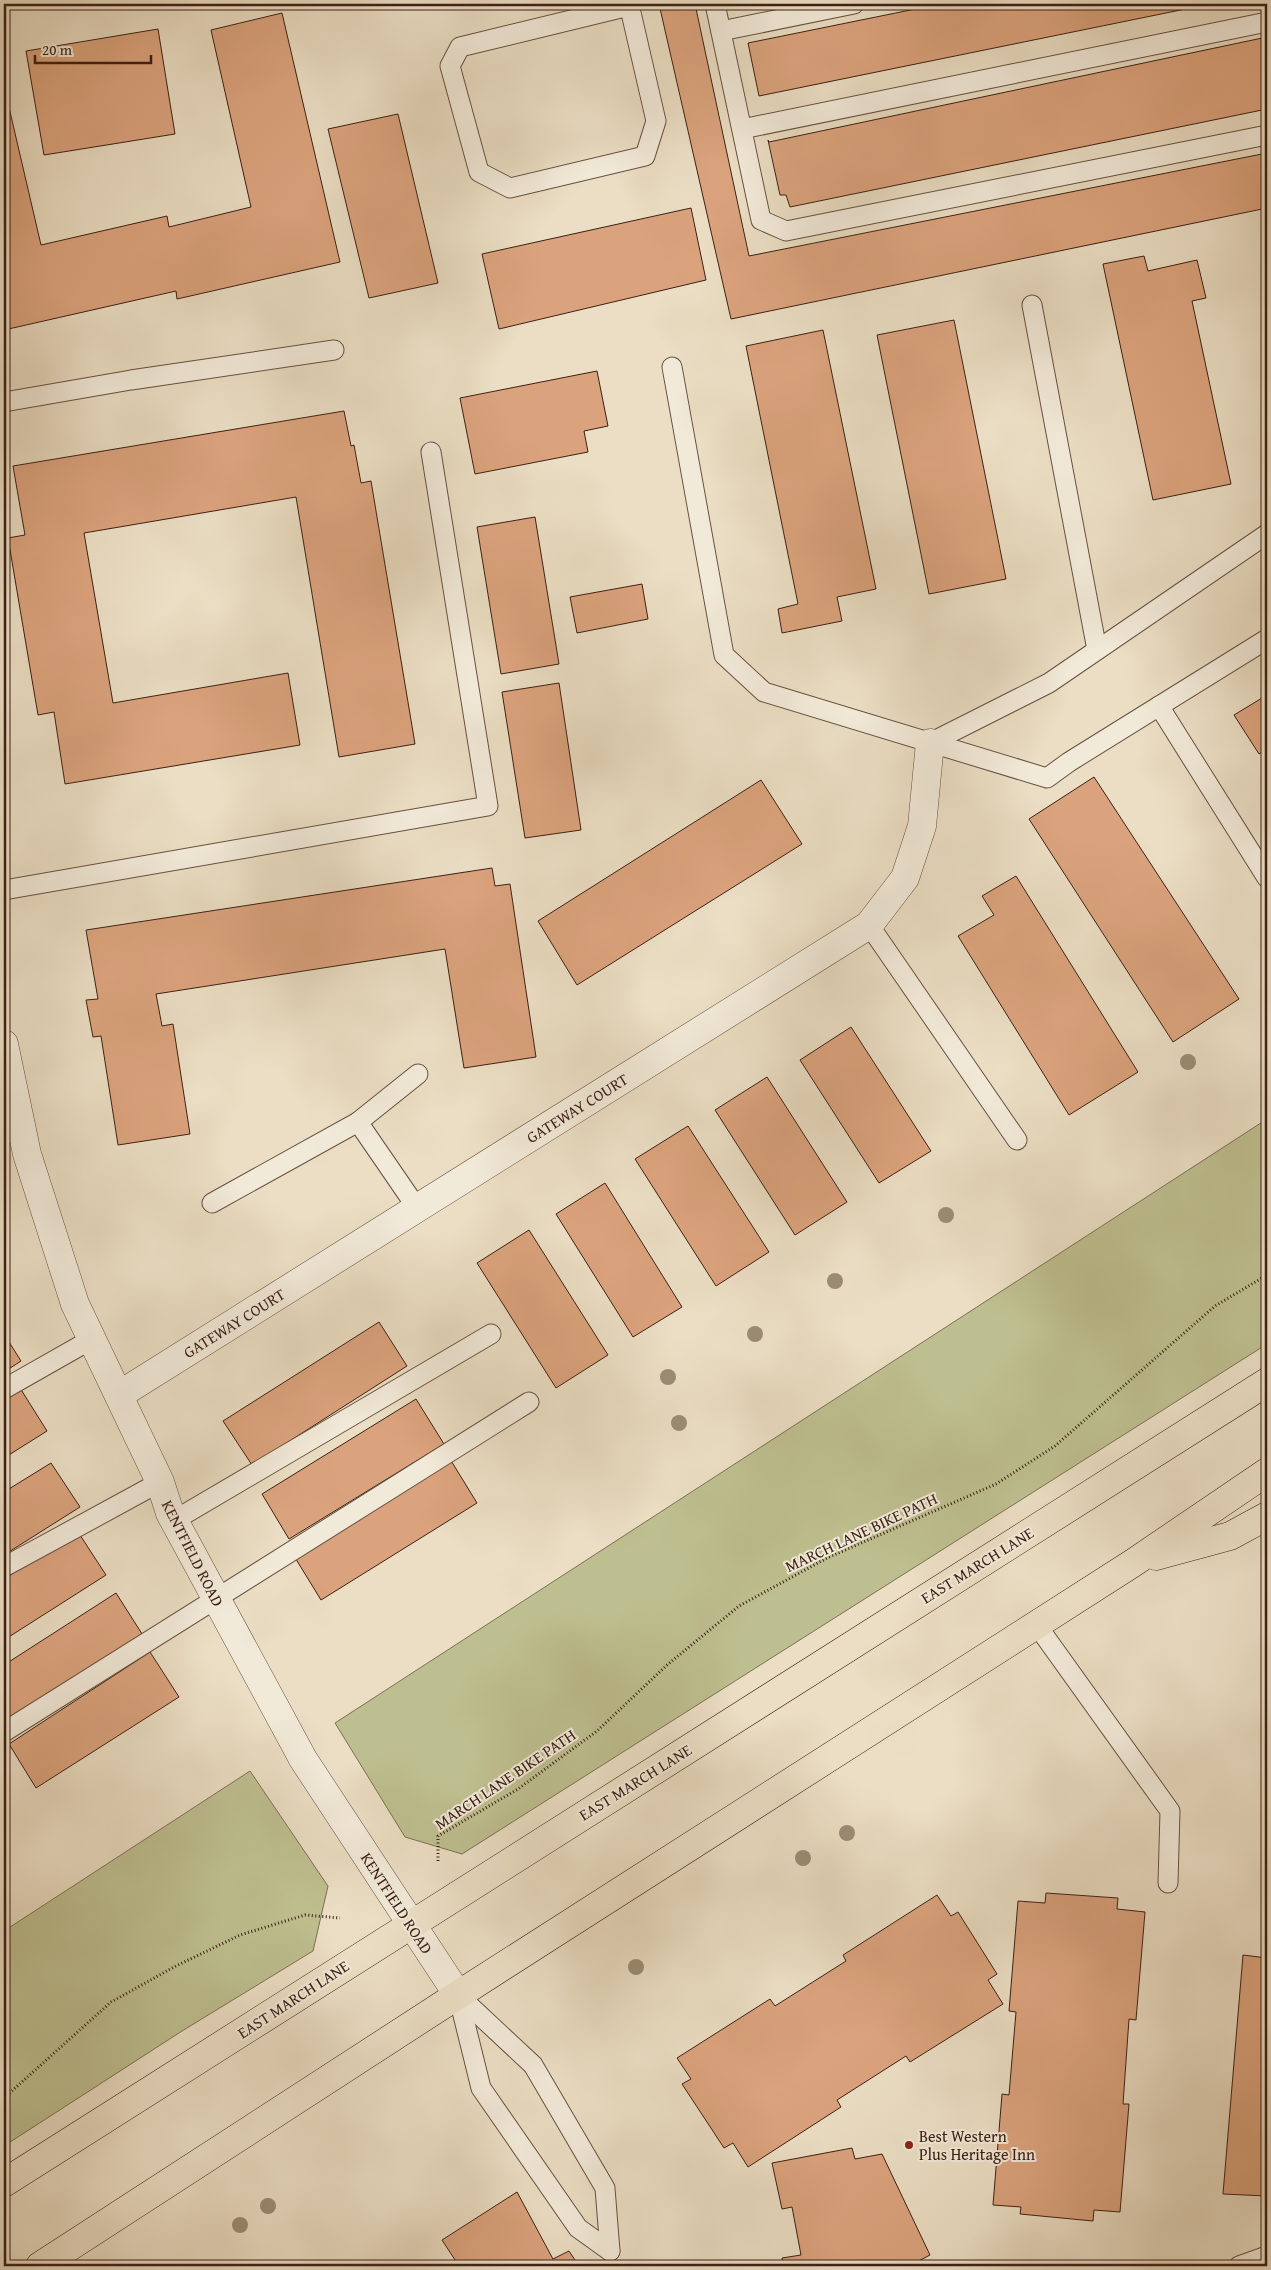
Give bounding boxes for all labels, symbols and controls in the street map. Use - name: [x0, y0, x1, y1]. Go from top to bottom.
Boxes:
- scale bar: [35, 32, 151, 64]
- text: 20 m: [42, 39, 73, 60]
- street label: GATEWAY COURT: [521, 1067, 633, 1149]
- street label: GATEWAY COURT: [178, 1282, 290, 1364]
- street label: MARCH LANE BIKE PATH: [781, 1486, 942, 1578]
- street label: KENTFIELD ROAD: [156, 1496, 230, 1611]
- street label: EAST MARCH LANE: [916, 1521, 1038, 1609]
- street label: MARCH LANE BIKE PATH: [430, 1723, 581, 1835]
- street label: EAST MARCH LANE: [574, 1738, 696, 1826]
- street label: KENTFIELD ROAD: [355, 1848, 439, 1959]
- street label: EAST MARCH LANE: [232, 1954, 354, 2044]
- place label: Best Western Plus Heritage Inn: [919, 2124, 1035, 2166]
- marker: Best Western Plus Heritage Inn: [903, 2139, 915, 2151]

